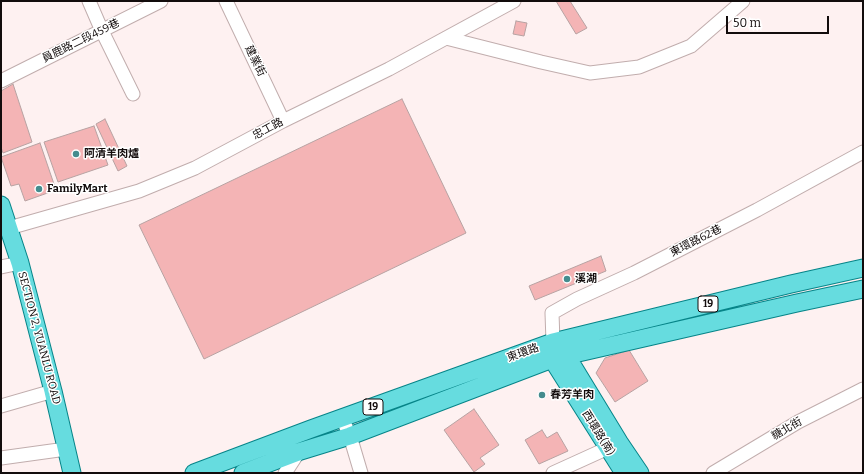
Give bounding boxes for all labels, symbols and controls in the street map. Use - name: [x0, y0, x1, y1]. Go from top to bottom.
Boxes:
- scale bar: [728, 8, 831, 34]
- text: 50 m: [733, 16, 761, 30]
- street label: 員鹿路二段459巷: [40, 17, 122, 65]
- street label: 建業街: [242, 43, 268, 79]
- street label: 忠工路: [250, 115, 286, 143]
- place label: 阿清羊肉爐: [84, 147, 139, 161]
- marker: 阿清羊肉爐: [71, 149, 81, 159]
- place label: FamilyMart: [47, 182, 108, 196]
- marker: FamilyMart: [34, 184, 44, 194]
- street label: 東環路62巷: [668, 222, 724, 260]
- street label: SECTION 2, YUANLU ROAD: [15, 270, 63, 406]
- place label: 溪湖: [575, 272, 597, 286]
- marker: 溪湖: [562, 274, 572, 284]
- road number: 19: [698, 296, 718, 312]
- street label: 東環路: [505, 341, 541, 365]
- place label: 春芳羊肉: [550, 388, 594, 402]
- marker: 春芳羊肉: [537, 390, 547, 400]
- road number: 19: [363, 399, 383, 415]
- street label: 西環路(南): [579, 408, 617, 458]
- street label: 糖北街: [769, 415, 805, 443]

